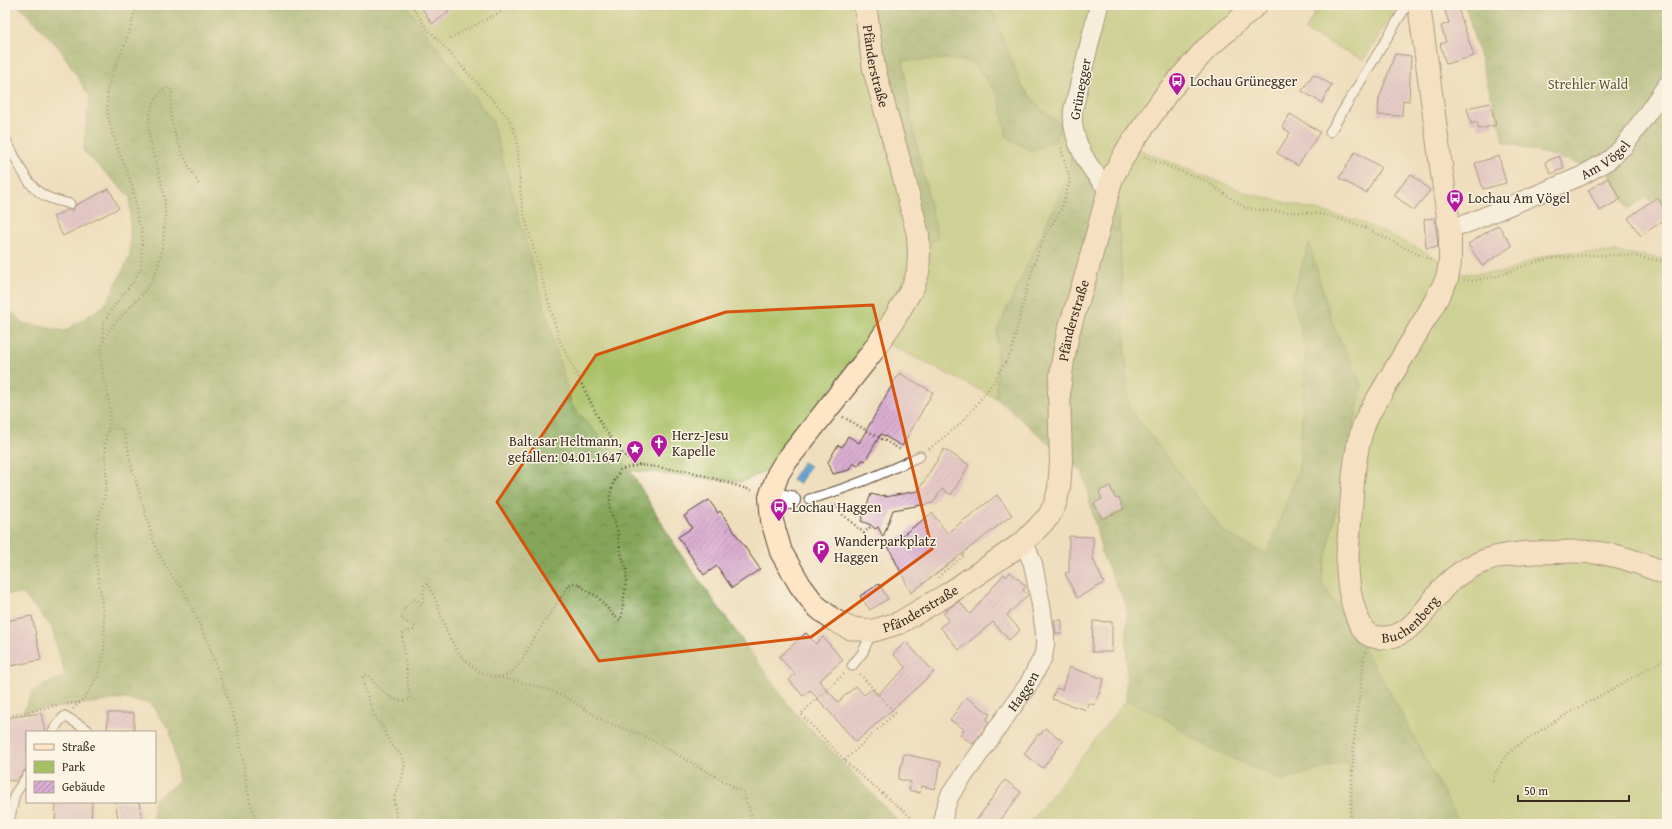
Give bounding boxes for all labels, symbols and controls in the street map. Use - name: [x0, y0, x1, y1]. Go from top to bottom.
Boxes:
- street label: Pfänderstraße: [858, 23, 894, 110]
- street label: Grünegger: [1064, 56, 1096, 121]
- bus stop icon: Lochau Grünegger: [1167, 71, 1187, 96]
- place label: Lochau Grünegger: [1190, 71, 1298, 91]
- park label: Strehler Wald: [1548, 74, 1629, 94]
- street label: Am Vögel: [1577, 136, 1635, 184]
- bus stop icon: Lochau Am Vögel: [1445, 188, 1465, 213]
- place label: Lochau Am Vögel: [1468, 188, 1570, 208]
- street label: Pfänderstraße: [1053, 277, 1094, 363]
- place label: Herz-Jesu Kapelle: [672, 425, 729, 461]
- place label: Baltasar Heltmann, gefallen: 04.01.1647: [508, 431, 622, 467]
- church icon: Herz-Jesu Kapelle: [649, 433, 669, 458]
- place icon: Baltasar Heltmann, gefallen: 04.01.1647: [625, 439, 645, 464]
- bus stop icon: Lochau Haggen: [769, 497, 789, 522]
- place label: Lochau Haggen: [792, 497, 882, 517]
- place label: Wanderparkplatz Haggen: [834, 531, 936, 567]
- parking icon: Wanderparkplatz Haggen: [811, 539, 831, 564]
- street label: Pfänderstraße: [880, 580, 963, 637]
- street label: Buchenberg: [1381, 591, 1444, 648]
- street label: Haggen: [1002, 668, 1044, 715]
- legend: [26, 731, 156, 803]
- text: Straße: [62, 738, 96, 755]
- text: Park: [62, 758, 86, 775]
- scale bar: [1518, 777, 1629, 803]
- text: Gebäude: [62, 778, 105, 795]
- text: 50 m: [1524, 782, 1548, 799]

